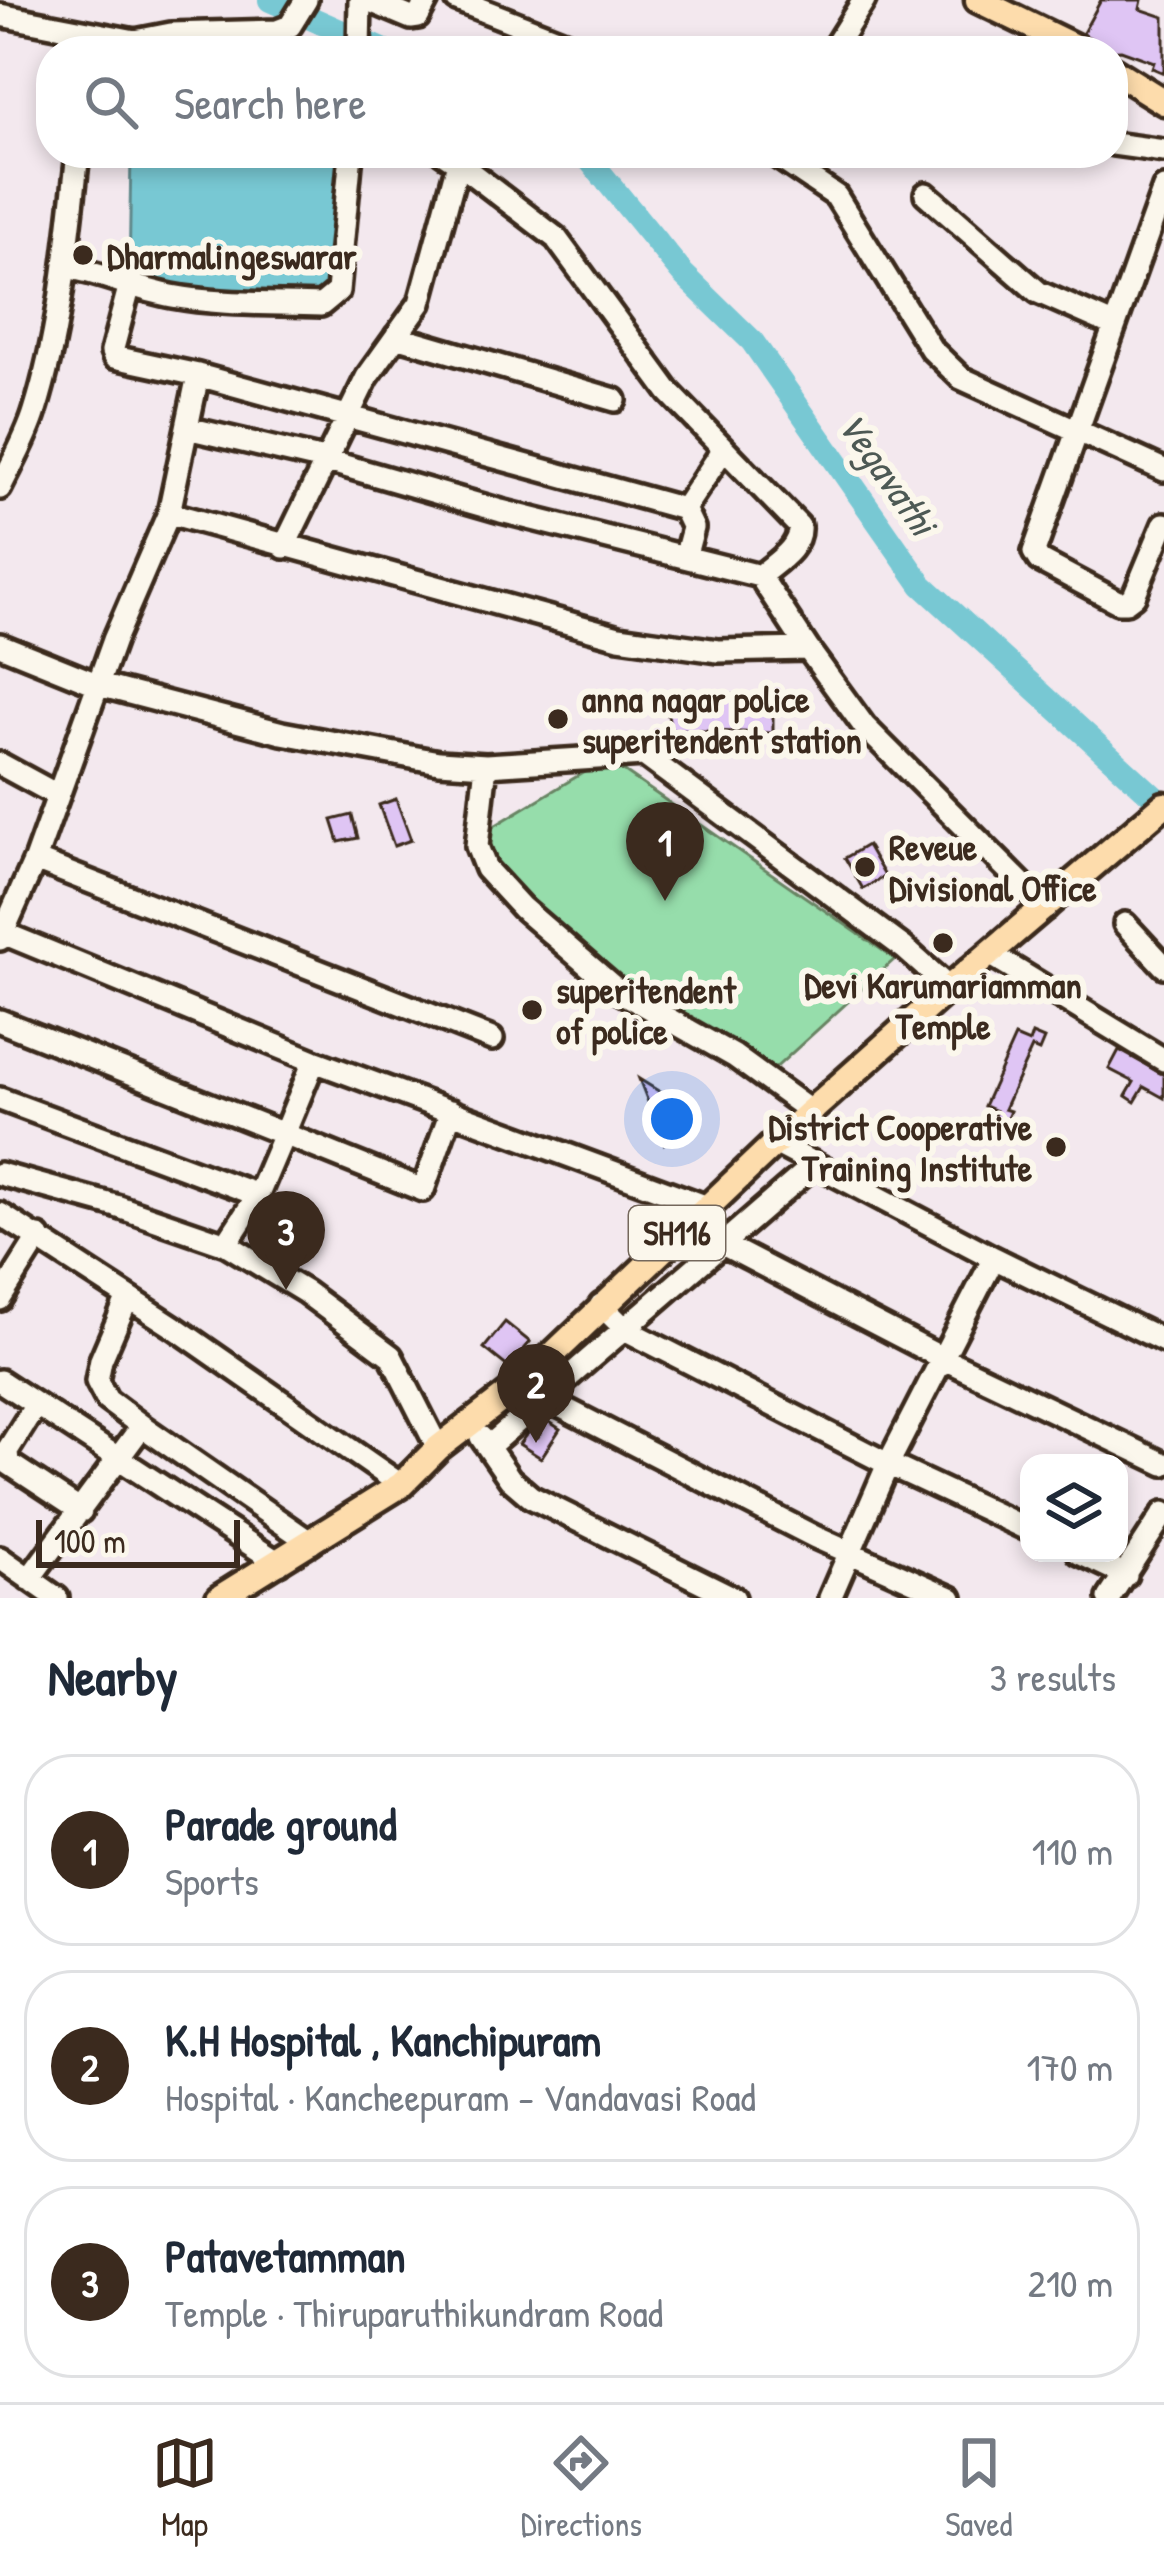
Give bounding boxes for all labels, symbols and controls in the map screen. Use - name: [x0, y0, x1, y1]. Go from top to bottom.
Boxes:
- search box: [36, 36, 1128, 168]
- icon: search: [78, 69, 144, 135]
- text: Search here: [174, 72, 366, 133]
- place label: Dharmalingeswarar: [107, 231, 357, 281]
- marker: Dharmalingeswarar: [70, 242, 96, 268]
- water label: Vegavathi: [825, 401, 952, 549]
- place label: anna nagar police superitendent station: [582, 674, 862, 765]
- marker: anna nagar police superitendent station: [545, 706, 571, 732]
- pin: 1: [626, 802, 704, 901]
- place label: Reveue Divisional Office: [889, 822, 1097, 912]
- marker: Reveue Divisional Office: [852, 854, 878, 880]
- marker: Devi Karumariamman Temple: [930, 930, 956, 956]
- place label: Devi Karumariamman Temple: [804, 960, 1082, 1051]
- place label: superitendent of police: [556, 965, 738, 1056]
- marker: superitendent of police: [519, 997, 545, 1023]
- your location: [642, 1089, 702, 1149]
- place label: District Cooperative Training Institute: [768, 1102, 1033, 1193]
- marker: District Cooperative Training Institute: [1043, 1134, 1069, 1160]
- pin: 3: [247, 1191, 325, 1290]
- road number: SH116: [629, 1206, 725, 1260]
- pin: 2: [497, 1344, 575, 1443]
- map controls: [1020, 1454, 1128, 1562]
- button: layers: [1020, 1454, 1128, 1562]
- scale bar: [36, 1514, 240, 1567]
- text: 100 m: [54, 1519, 126, 1563]
- text: Nearby: [48, 1642, 178, 1711]
- text: 3 results: [990, 1650, 1116, 1703]
- text: Parade ground: [165, 1793, 396, 1854]
- text: 1: [83, 1824, 97, 1877]
- text: 110 m: [1032, 1824, 1113, 1877]
- text: Sports: [165, 1854, 259, 1907]
- text: K.H Hospital , Kanchipuram: [165, 2009, 601, 2070]
- text: 2: [81, 2040, 99, 2093]
- text: 170 m: [1027, 2040, 1113, 2093]
- text: Hospital · Kancheepuram - Vandavasi Road: [165, 2070, 756, 2123]
- text: Patavetamman: [165, 2225, 406, 2286]
- text: 3: [81, 2256, 99, 2309]
- text: 210 m: [1028, 2256, 1113, 2309]
- text: Temple · Thiruparuthikundram Road: [165, 2286, 663, 2339]
- tab: Map: [152, 2430, 218, 2546]
- tab: Directions: [521, 2430, 642, 2546]
- tab: Saved: [945, 2430, 1012, 2546]

